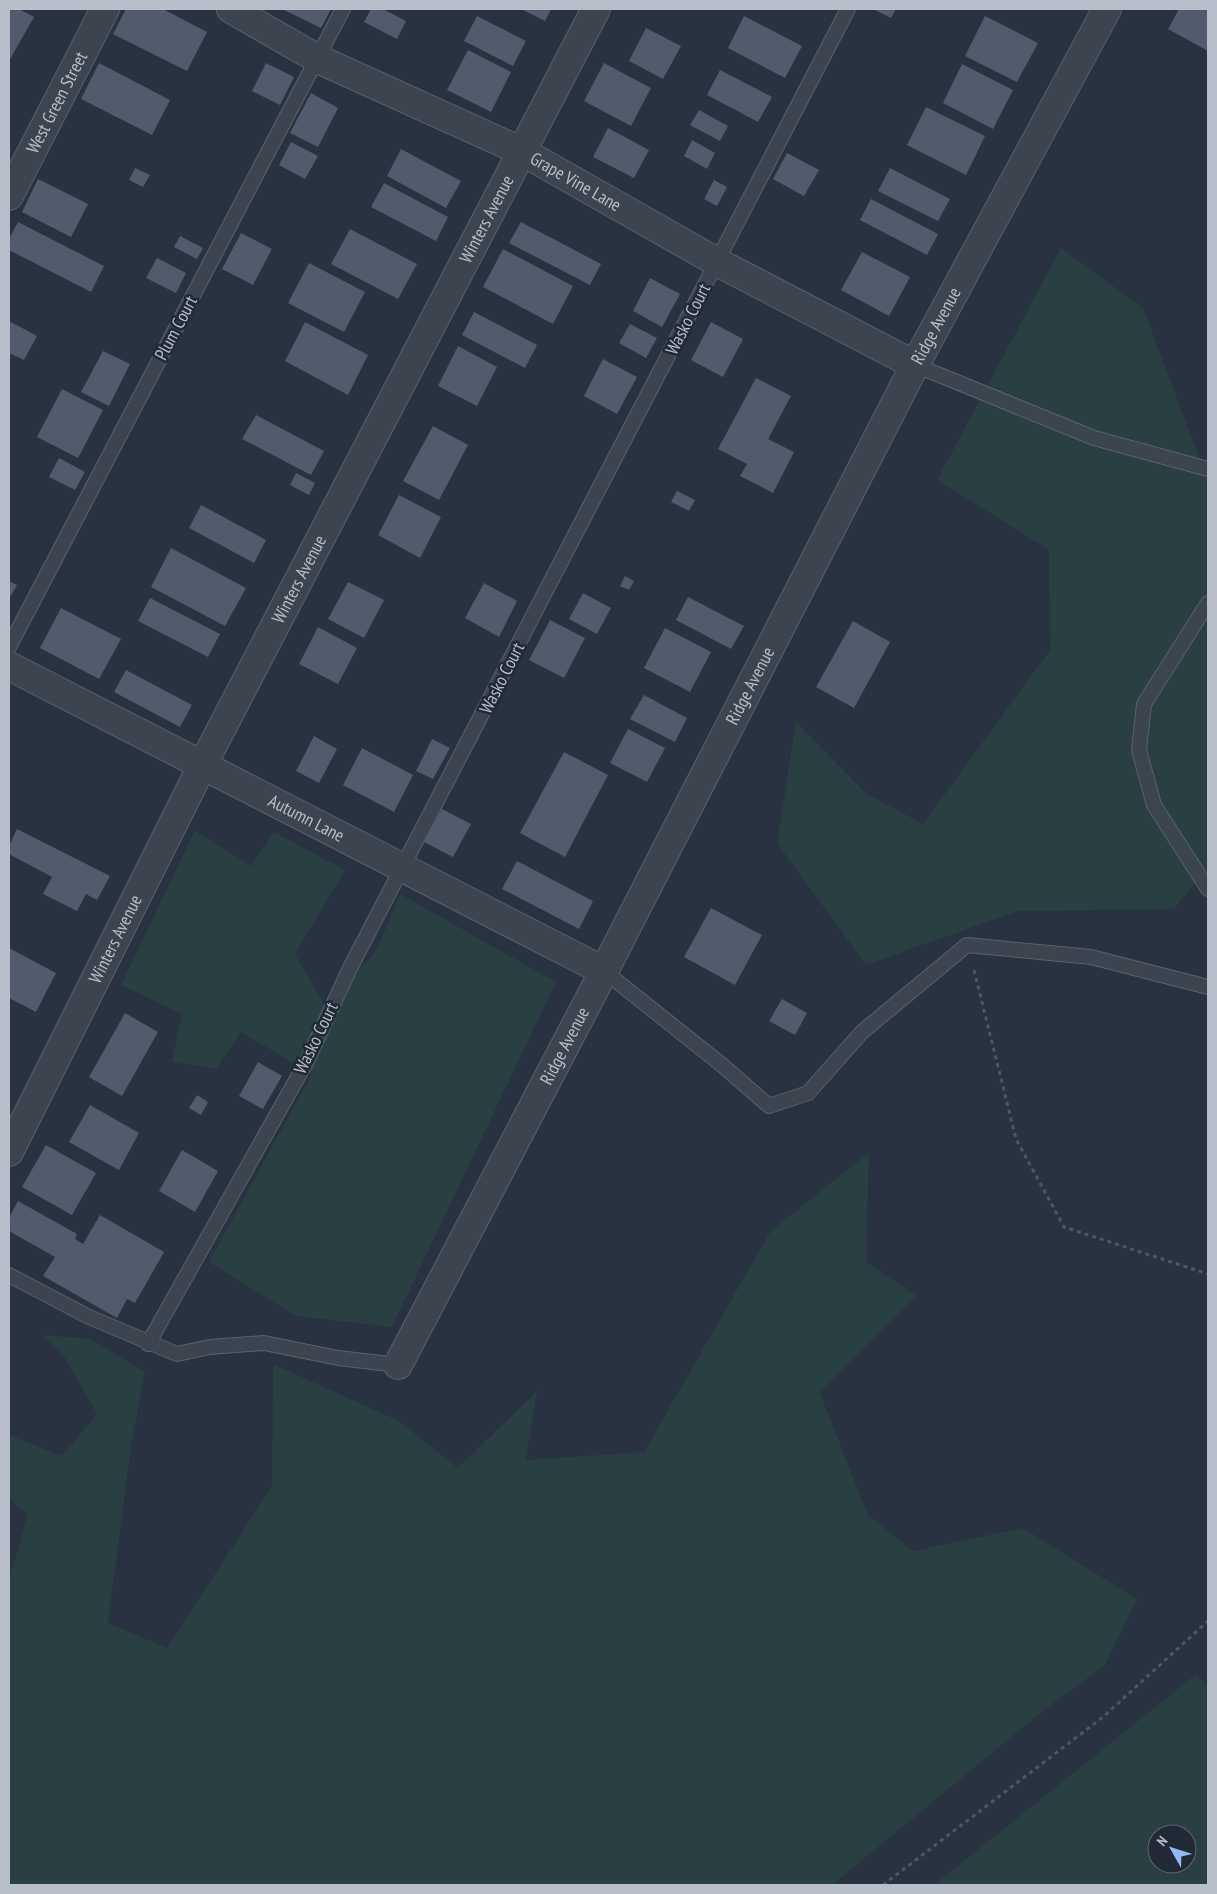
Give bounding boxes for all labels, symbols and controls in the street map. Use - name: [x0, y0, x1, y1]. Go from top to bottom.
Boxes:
- street label: West Green Street: [21, 48, 92, 157]
- street label: Grape Vine Lane: [526, 147, 625, 216]
- street label: Winters Avenue: [454, 171, 519, 267]
- street label: Wasko Court: [660, 279, 715, 358]
- street label: Ridge Avenue: [905, 283, 966, 368]
- street label: Plum Court: [149, 292, 202, 364]
- street label: Winters Avenue: [266, 531, 331, 627]
- street label: Wasko Court: [474, 638, 529, 717]
- street label: Ridge Avenue: [720, 643, 779, 729]
- street label: Autumn Lane: [265, 789, 348, 847]
- street label: Winters Avenue: [83, 891, 147, 987]
- street label: Wasko Court: [288, 998, 343, 1077]
- street label: Ridge Avenue: [535, 1003, 594, 1088]
- north arrow: [1147, 1824, 1197, 1874]
- text: N: [1153, 1832, 1171, 1849]

